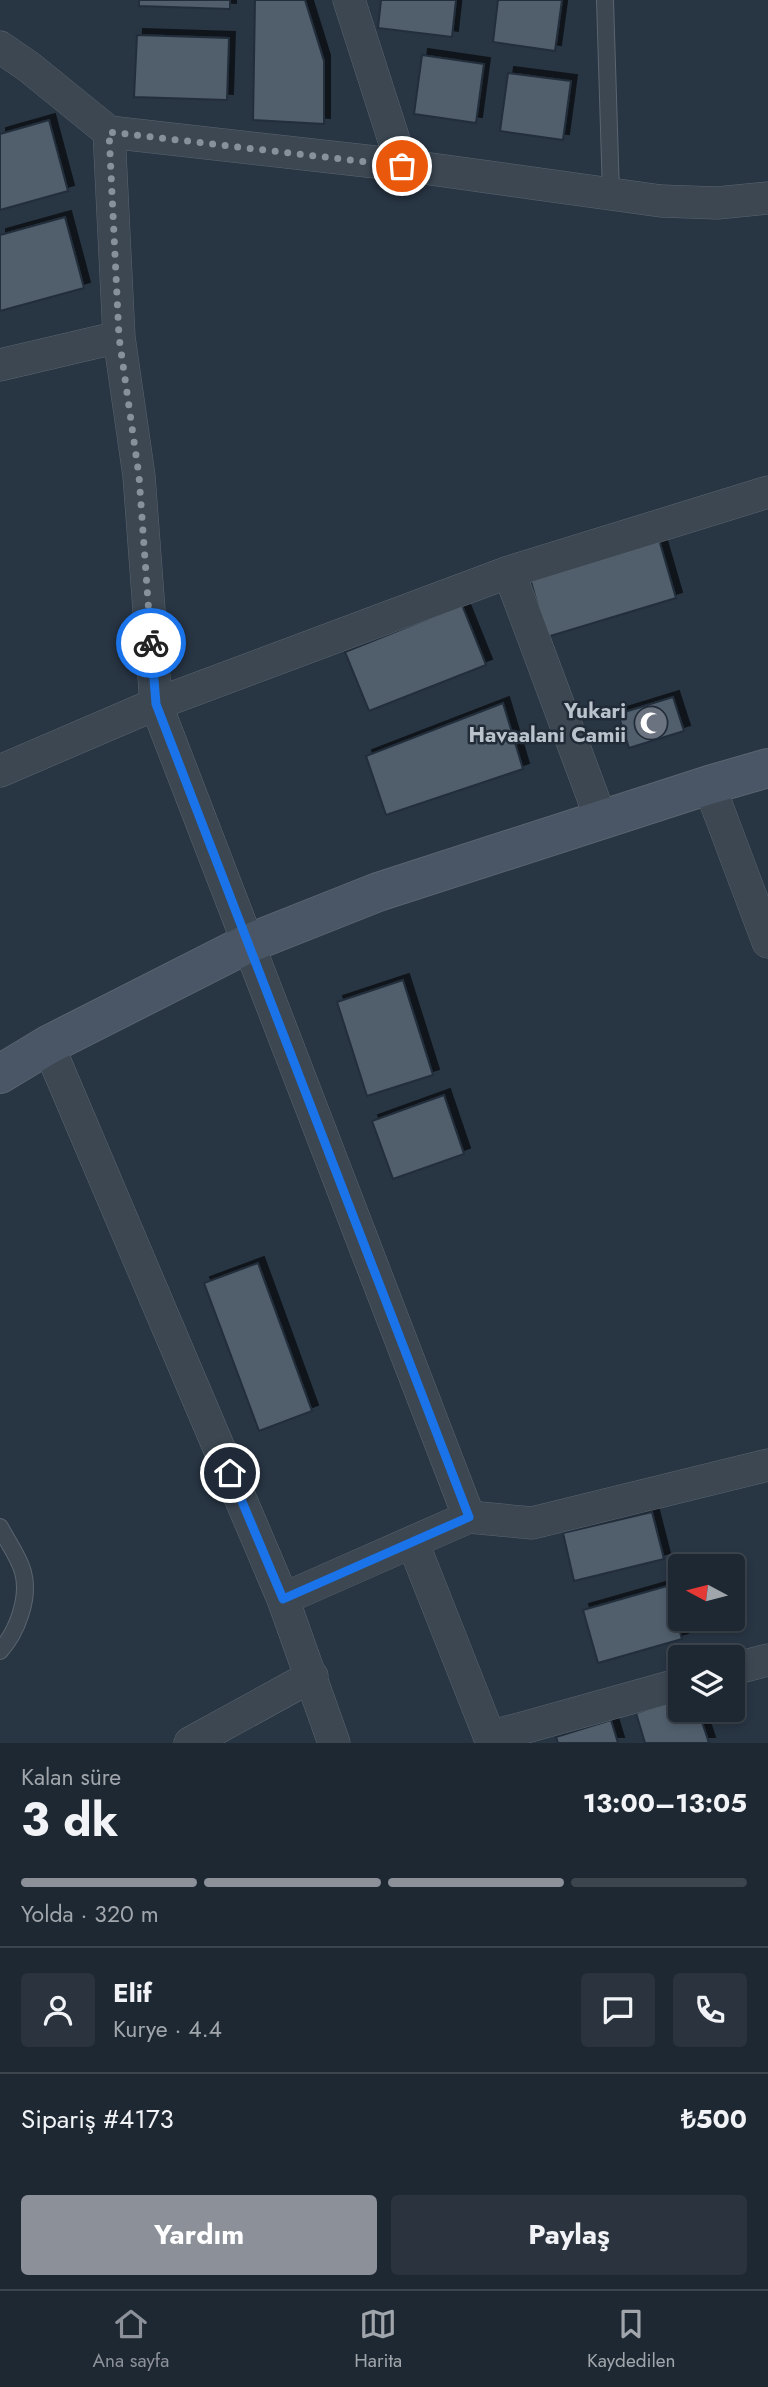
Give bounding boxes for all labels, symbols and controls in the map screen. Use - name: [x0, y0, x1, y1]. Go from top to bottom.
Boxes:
- pin: [372, 136, 432, 196]
- icon: bag: [383, 147, 421, 185]
- courier: [116, 608, 186, 678]
- icon: bike: [132, 624, 170, 662]
- place label: Yukari Havaalani Camii: [469, 696, 626, 750]
- mosque icon: Yukari Havaalani Camii: [632, 704, 670, 742]
- pin: [200, 1443, 260, 1503]
- icon: home: [211, 1454, 249, 1492]
- north arrow: [668, 1554, 746, 1631]
- map controls: [668, 1554, 745, 1722]
- button: layers: [668, 1645, 745, 1722]
- text: Kalan süre: [21, 1760, 121, 1794]
- text: 13:00–13:05: [583, 1784, 747, 1822]
- text: 3 dk: [21, 1787, 118, 1853]
- text: Yolda · 320 m: [21, 1897, 159, 1931]
- button: person: [21, 1973, 95, 2047]
- button: chat: [581, 1973, 655, 2047]
- button: phone: [673, 1973, 747, 2047]
- text: Elif: [113, 1974, 152, 2012]
- text: Kurye · 4.4: [113, 2012, 222, 2046]
- text: Sipariş #4173: [21, 2100, 174, 2138]
- text: ₺500: [681, 2100, 747, 2138]
- button: Yardım: [21, 2195, 377, 2275]
- button: Paylaş: [391, 2195, 747, 2275]
- tab: Ana sayfa: [92, 2305, 169, 2374]
- tab: Harita: [354, 2305, 402, 2374]
- tab: Kaydedilen: [587, 2305, 676, 2374]

